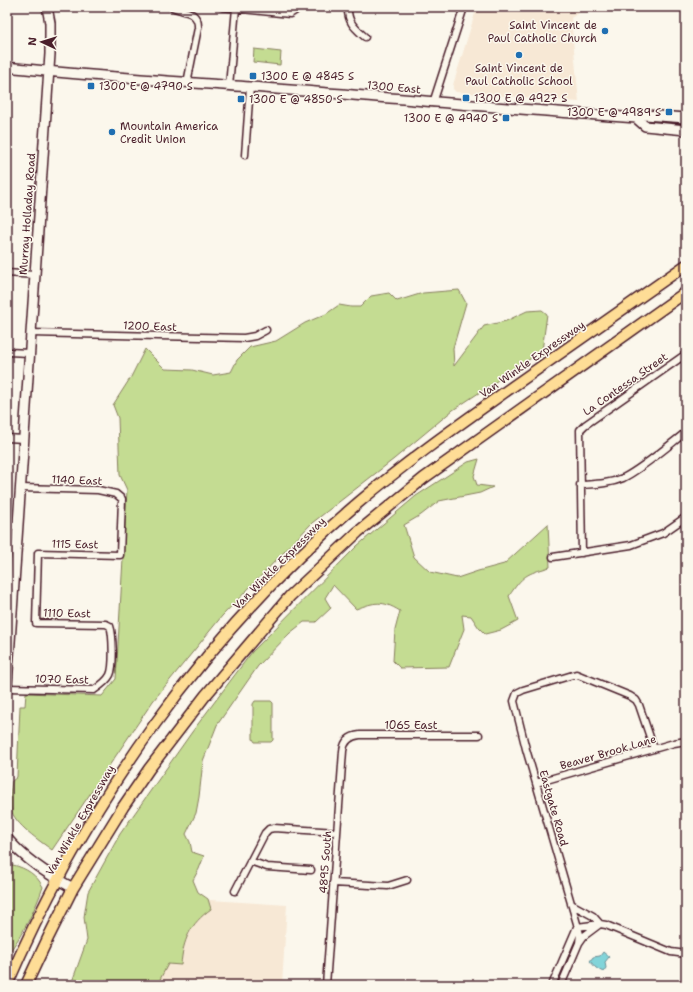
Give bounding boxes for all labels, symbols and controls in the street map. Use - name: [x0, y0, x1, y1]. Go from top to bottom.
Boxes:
- place label: Saint Vincent de Paul Catholic Church: [488, 18, 597, 46]
- north arrow: [22, 22, 62, 62]
- marker: Saint Vincent de Paul Catholic Church: [600, 26, 610, 36]
- text: N: [25, 36, 40, 46]
- marker: Saint Vincent de Paul Catholic School: [514, 50, 524, 60]
- place label: Saint Vincent de Paul Catholic School: [465, 61, 573, 89]
- place label: 1300 E @ 4845 S: [261, 69, 354, 84]
- marker: 1300 E @ 4845 S: [248, 71, 258, 81]
- street label: 1300 East: [366, 78, 422, 97]
- place label: 1300 E @ 4790 S: [99, 79, 193, 94]
- marker: 1300 E @ 4790 S: [86, 81, 96, 91]
- place label: 1300 E @ 4927 S: [474, 91, 567, 106]
- place label: 1300 E @ 4850 S: [249, 92, 343, 107]
- marker: 1300 E @ 4927 S: [461, 93, 471, 103]
- marker: 1300 E @ 4850 S: [236, 94, 246, 104]
- place label: 1300 E @ 4989 S: [567, 105, 661, 120]
- marker: 1300 E @ 4989 S: [664, 107, 674, 117]
- place label: 1300 E @ 4940 S: [404, 111, 498, 126]
- marker: 1300 E @ 4940 S: [501, 113, 511, 123]
- place label: Mountain America Credit Union: [120, 119, 218, 147]
- marker: Mountain America Credit Union: [107, 127, 117, 137]
- street label: Murray Holladay Road: [16, 153, 39, 275]
- street label: Van Winkle Expressway: [477, 317, 588, 402]
- street label: 1200 East: [123, 318, 177, 335]
- street label: La Contessa Street: [580, 349, 671, 419]
- street label: 1140 East: [51, 472, 103, 489]
- street label: Van Winkle Expressway: [230, 514, 329, 613]
- street label: 1115 East: [51, 537, 99, 552]
- street label: 1110 East: [43, 606, 91, 621]
- street label: 1070 East: [35, 672, 89, 687]
- street label: 1065 East: [384, 718, 438, 733]
- street label: Beaver Brook Lane: [558, 732, 658, 773]
- street label: Van Winkle Expressway: [43, 762, 118, 878]
- street label: Eastgate Road: [535, 768, 572, 848]
- street label: 4895 South: [316, 830, 335, 894]

